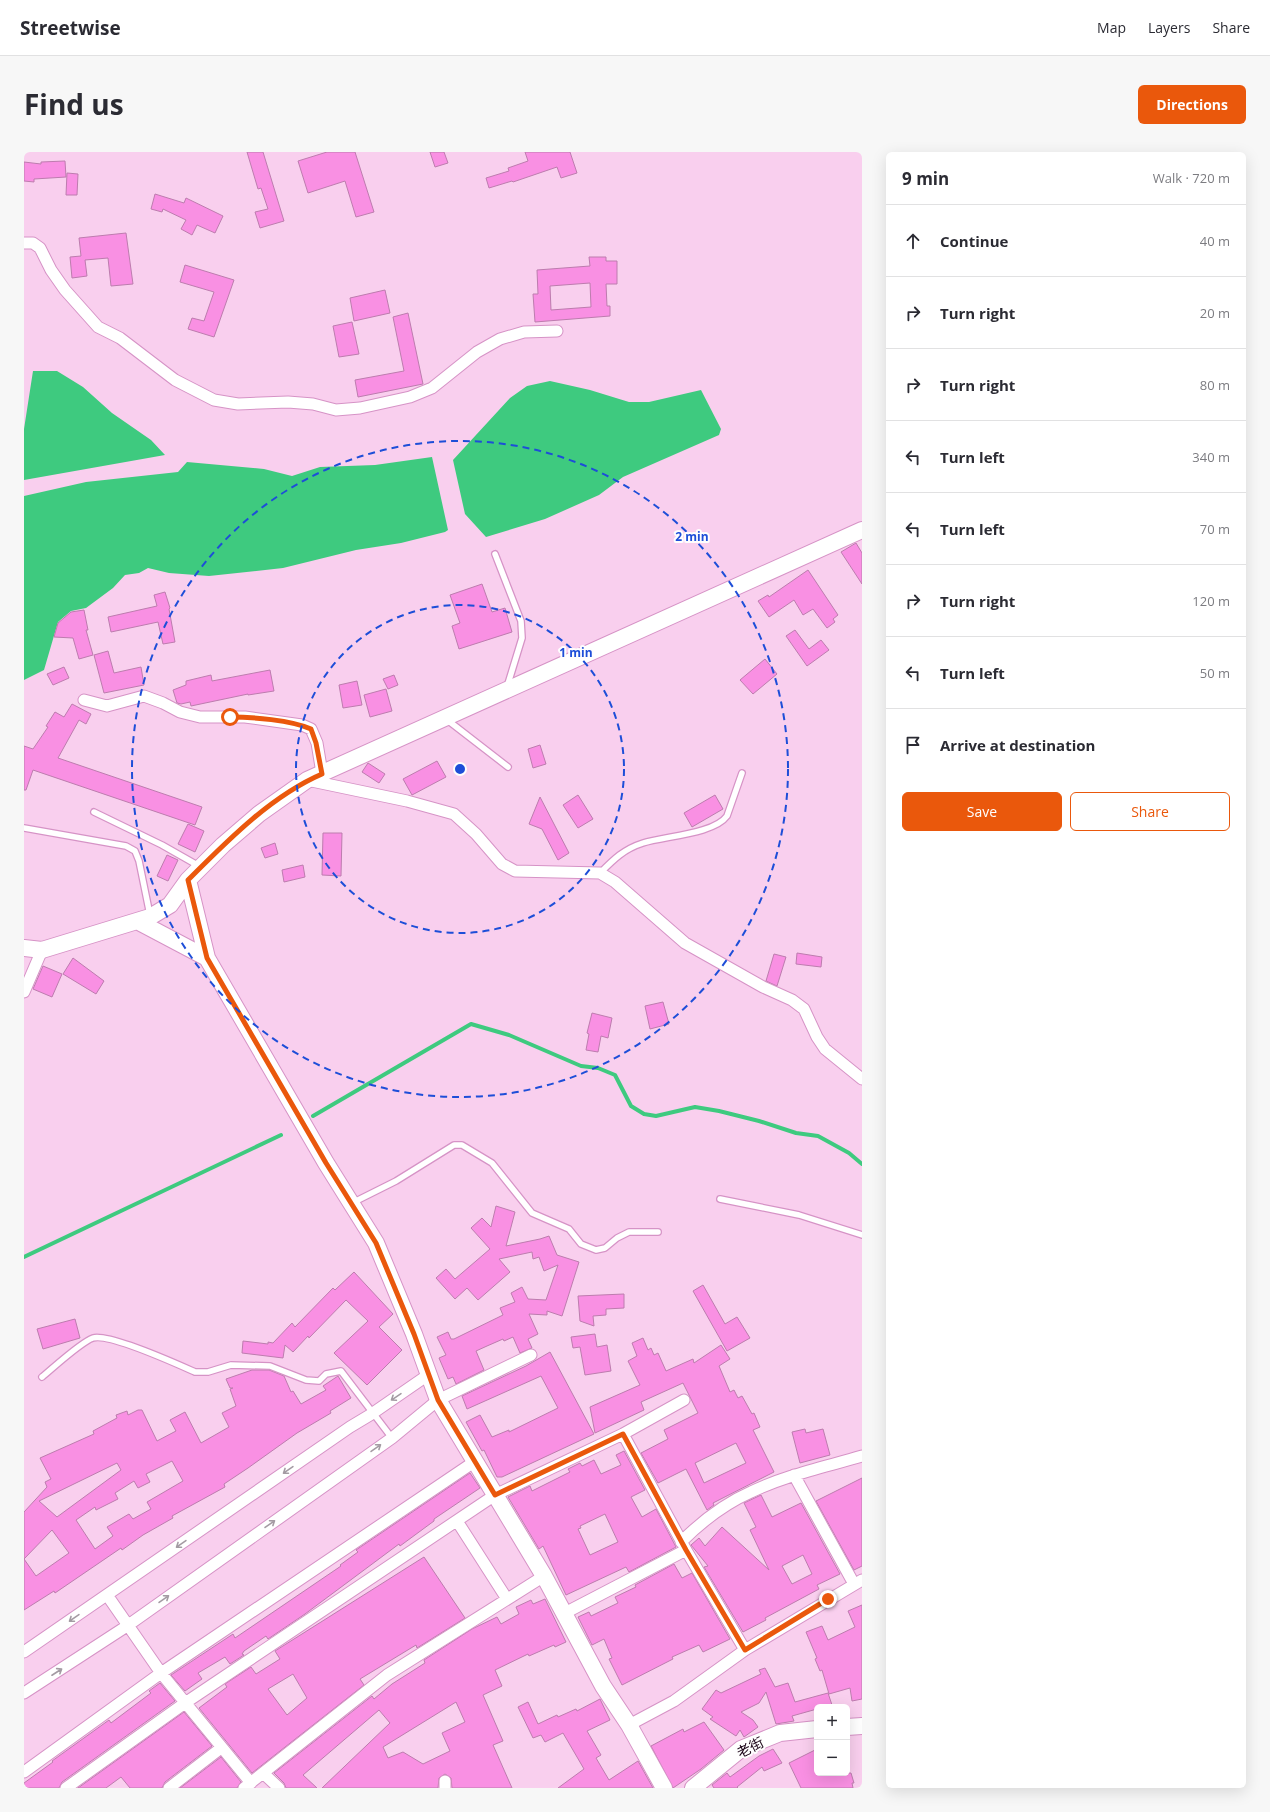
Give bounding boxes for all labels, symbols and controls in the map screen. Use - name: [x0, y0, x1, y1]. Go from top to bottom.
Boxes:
- text: Streetwise: [20, 15, 121, 41]
- text: Map: [1097, 18, 1126, 37]
- text: Layers: [1148, 18, 1190, 37]
- text: Share: [1212, 18, 1250, 37]
- text: Find us: [24, 85, 124, 123]
- button: Directions: [1138, 85, 1246, 124]
- text: 9 min: [902, 167, 949, 190]
- text: Walk · 720 m: [1153, 169, 1230, 187]
- icon: ahead: [902, 230, 924, 252]
- text: Continue: [940, 231, 1008, 251]
- text: 40 m: [1200, 232, 1230, 250]
- icon: right: [902, 302, 924, 324]
- text: Turn right: [940, 303, 1015, 323]
- text: 20 m: [1200, 304, 1230, 322]
- icon: right: [902, 374, 924, 396]
- text: Turn right: [940, 375, 1015, 395]
- text: 80 m: [1200, 376, 1230, 394]
- icon: left: [902, 446, 924, 468]
- text: Turn left: [940, 447, 1005, 467]
- text: 340 m: [1192, 448, 1230, 466]
- icon: left: [902, 518, 924, 540]
- text: Turn left: [940, 519, 1005, 539]
- text: 70 m: [1200, 520, 1230, 538]
- text: 2 min: [675, 528, 709, 545]
- icon: right: [902, 590, 924, 612]
- text: Turn right: [940, 591, 1015, 611]
- text: 120 m: [1192, 592, 1230, 610]
- text: 1 min: [559, 644, 593, 661]
- icon: left: [902, 662, 924, 684]
- text: Turn left: [940, 663, 1005, 683]
- text: 50 m: [1200, 664, 1230, 682]
- route start: [221, 708, 239, 726]
- icon: arrive: [902, 734, 924, 756]
- text: Arrive at destination: [940, 735, 1095, 755]
- centre of rings: [453, 762, 467, 776]
- button: Save: [902, 792, 1062, 831]
- button: Share: [1070, 792, 1230, 831]
- one-way arrow: [390, 1394, 402, 1402]
- one-way arrow: [371, 1444, 382, 1453]
- one-way arrow: [283, 1466, 294, 1474]
- one-way arrow: [265, 1520, 276, 1528]
- one-way arrow: [176, 1540, 187, 1548]
- route end: [819, 1590, 837, 1608]
- one-way arrow: [159, 1595, 170, 1603]
- one-way arrow: [69, 1614, 80, 1622]
- one-way arrow: [51, 1668, 62, 1676]
- map controls: [814, 1704, 850, 1776]
- button: +: [814, 1704, 850, 1740]
- street label: 老街: [733, 1732, 767, 1762]
- button: −: [814, 1740, 850, 1776]

